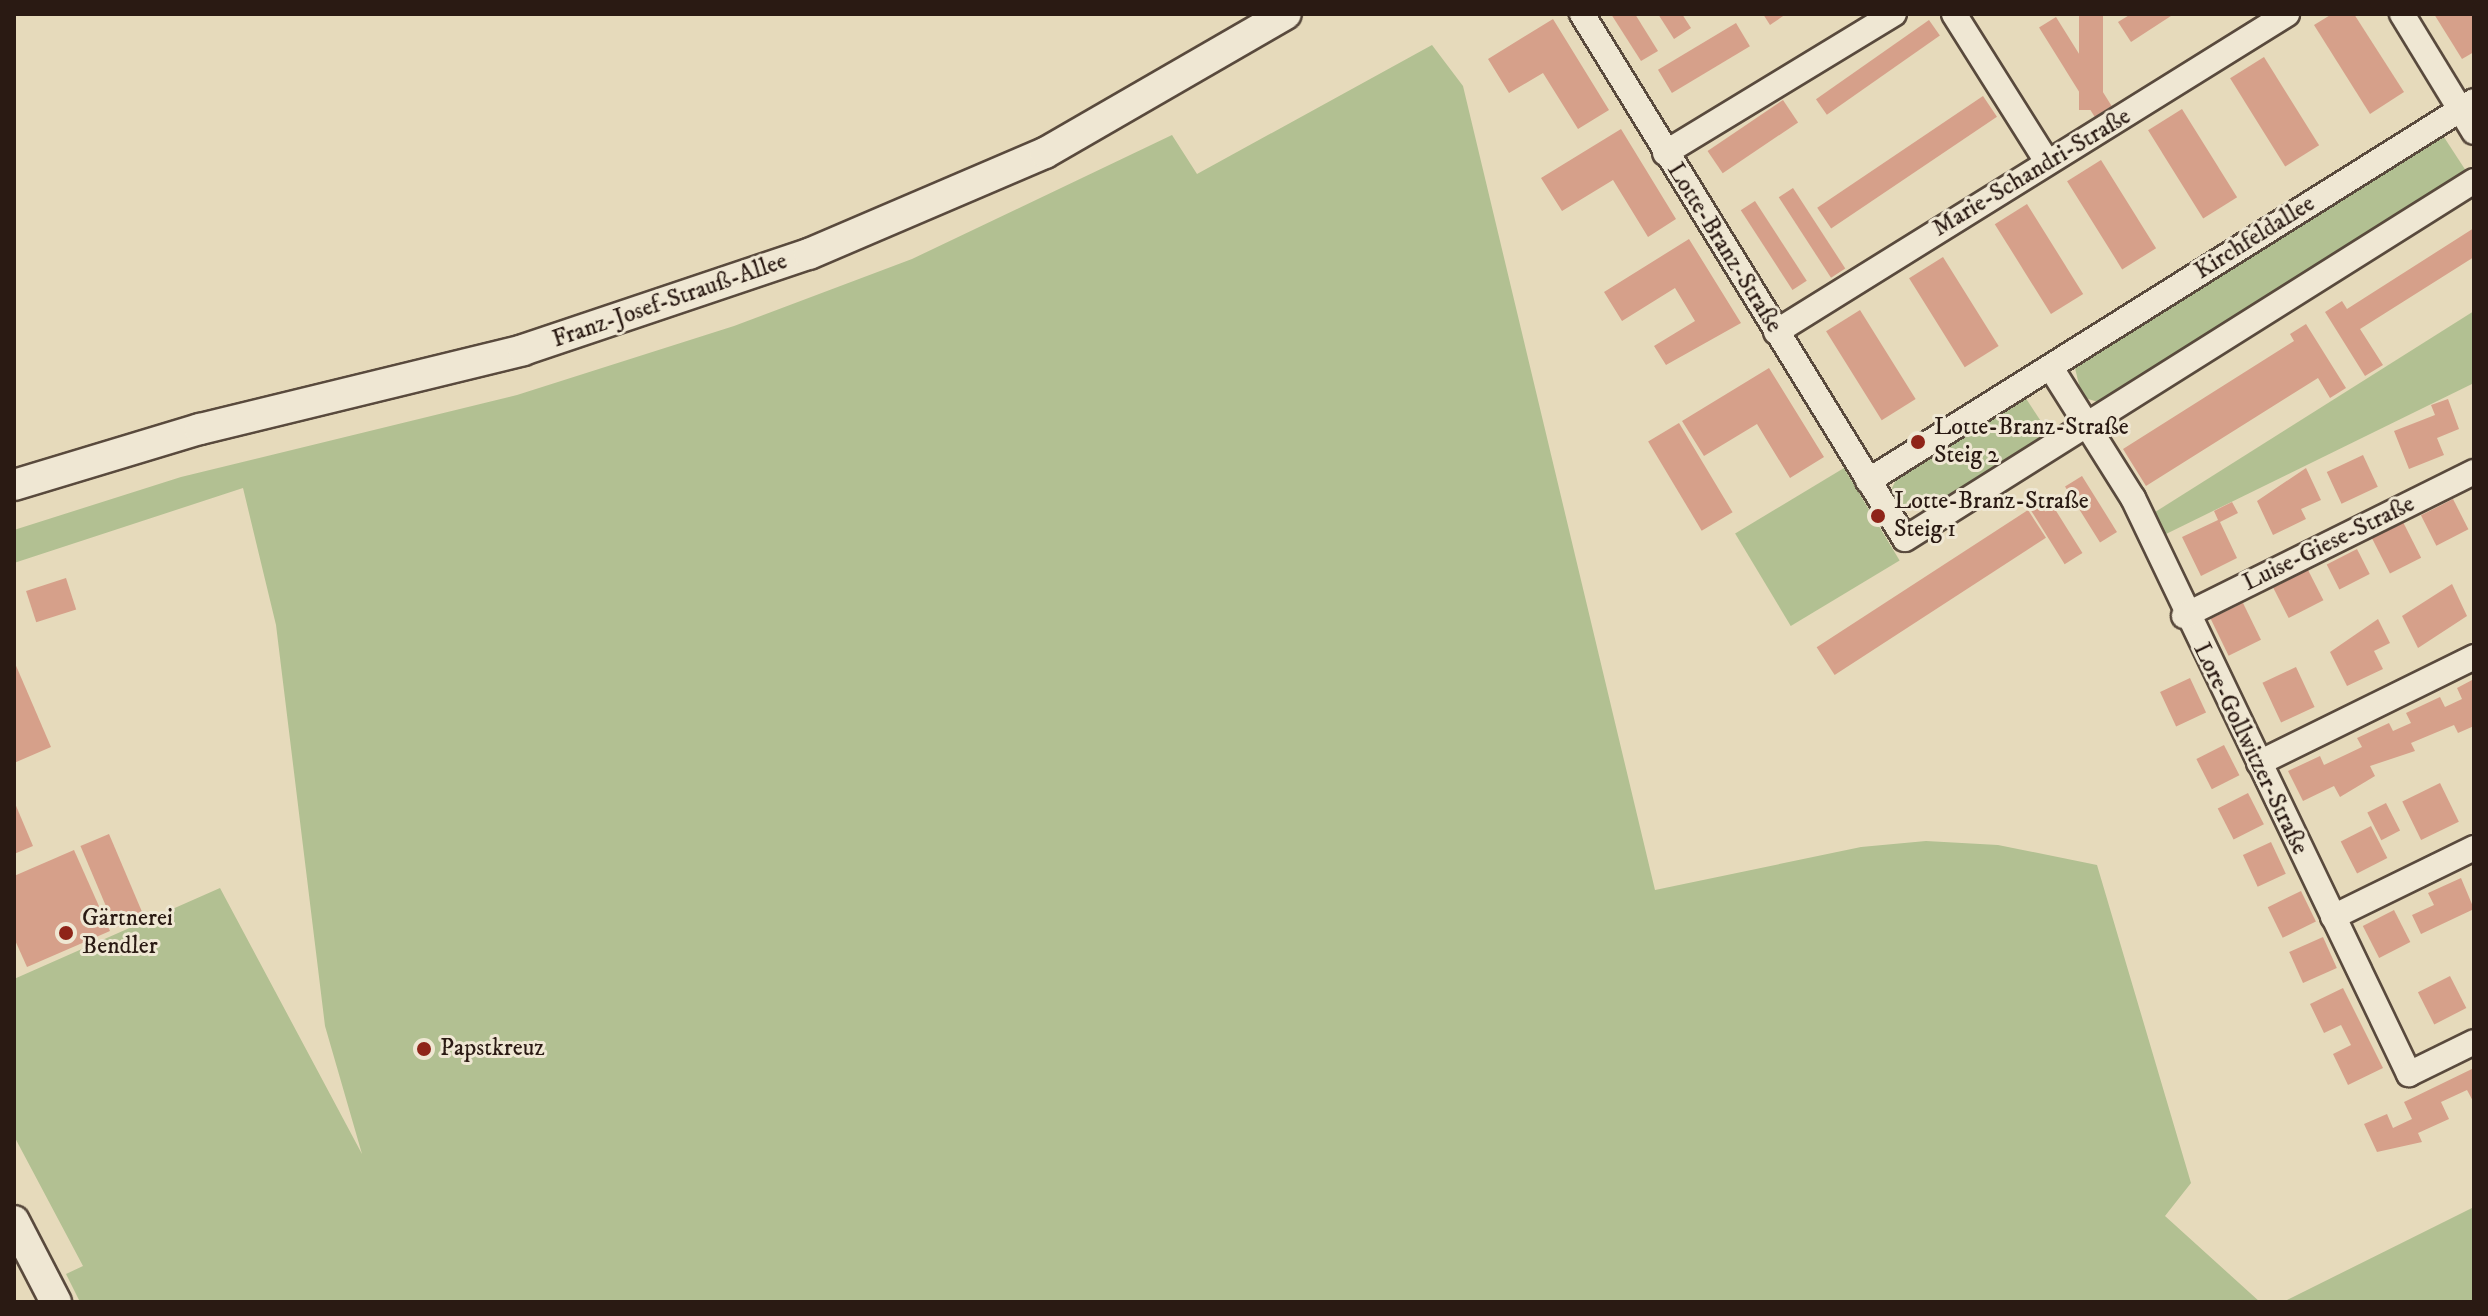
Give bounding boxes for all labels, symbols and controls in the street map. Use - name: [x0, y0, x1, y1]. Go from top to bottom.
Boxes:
- street label: Marie-Schandri-Straße: [1928, 103, 2136, 243]
- street label: Lotte-Branz-Straße: [1660, 158, 1788, 338]
- street label: Kirchfeldallee: [2190, 190, 2320, 286]
- street label: Franz-Josef-Strauß-Allee: [549, 247, 791, 355]
- place label: Lotte-Branz-Straße Steig 2: [1934, 414, 2129, 470]
- marker: Lotte-Branz-Straße Steig 2: [1909, 433, 1927, 451]
- place label: Lotte-Branz-Straße Steig 1: [1894, 488, 2089, 544]
- street label: Luise-Giese-Straße: [2239, 490, 2419, 598]
- marker: Lotte-Branz-Straße Steig 1: [1869, 507, 1887, 525]
- street label: Lore-Gollwitzer-Straße: [2186, 638, 2314, 860]
- place label: Gärtnerei Bendler: [82, 905, 173, 961]
- marker: Gärtnerei Bendler: [57, 924, 75, 942]
- place label: Papstkreuz: [440, 1035, 545, 1063]
- marker: Papstkreuz: [415, 1040, 433, 1058]

